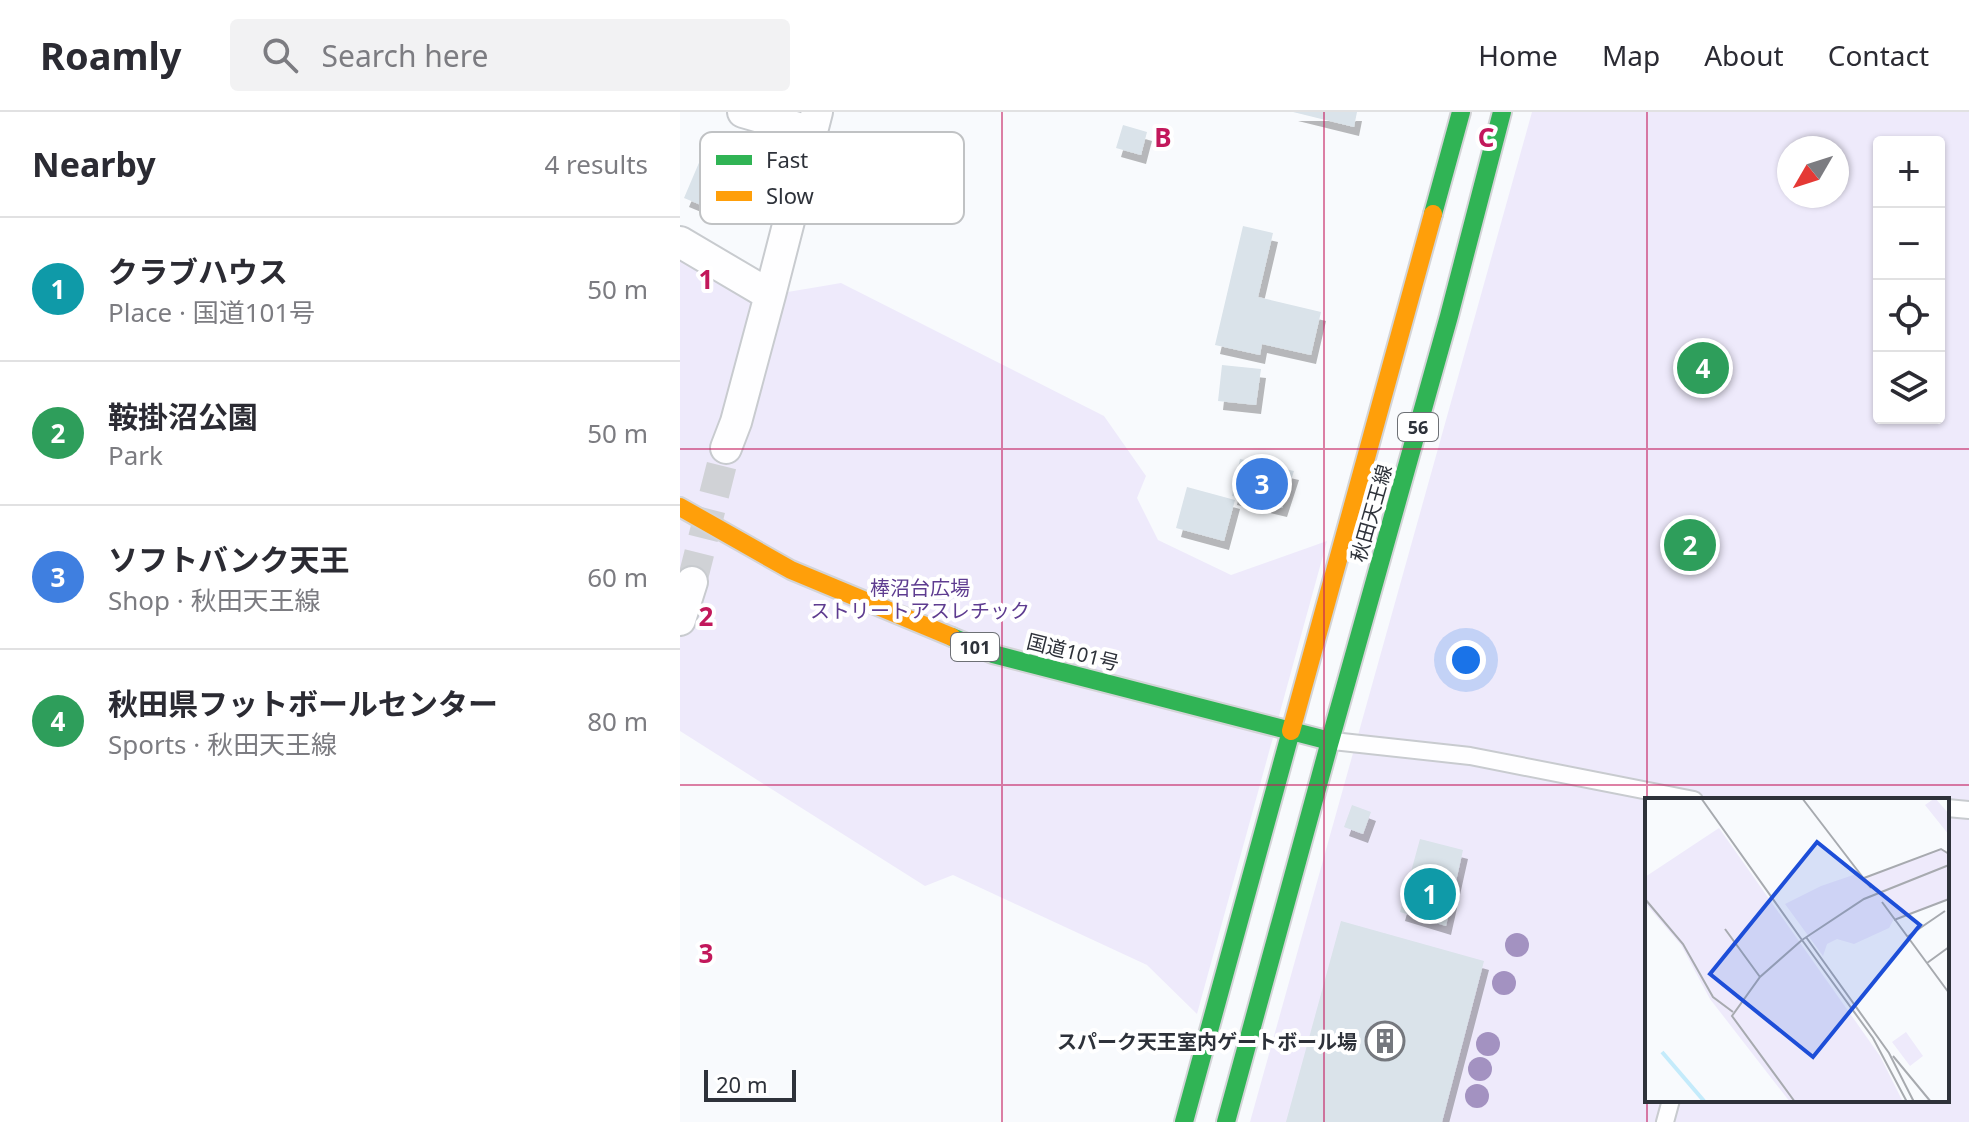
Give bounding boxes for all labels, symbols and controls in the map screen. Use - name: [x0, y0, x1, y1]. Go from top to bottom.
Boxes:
- search box: [230, 19, 790, 91]
- text: Roamly: [40, 29, 182, 81]
- icon: search: [258, 33, 302, 77]
- text: Search here: [322, 35, 488, 76]
- text: Home: [1478, 36, 1558, 74]
- text: Map: [1602, 36, 1660, 74]
- text: About: [1704, 36, 1784, 74]
- text: Contact: [1828, 36, 1929, 74]
- text: B: [1154, 119, 1172, 155]
- text: C: [1478, 119, 1494, 155]
- legend: [700, 132, 964, 224]
- north arrow: [1777, 136, 1849, 208]
- map controls: [1873, 136, 1945, 424]
- button: +: [1873, 136, 1945, 208]
- text: Nearby: [32, 141, 156, 187]
- text: Fast: [766, 144, 808, 174]
- text: 4 results: [544, 146, 648, 182]
- text: Slow: [766, 180, 815, 210]
- button: −: [1873, 208, 1945, 280]
- text: クラブハウス: [108, 251, 288, 292]
- text: 1: [699, 261, 713, 297]
- text: 1: [51, 271, 65, 307]
- text: 50 m: [587, 271, 648, 307]
- button: locate: [1873, 280, 1945, 352]
- text: Place · 国道101号: [108, 294, 315, 330]
- pin: 4: [1677, 338, 1729, 398]
- button: layers: [1873, 352, 1945, 424]
- text: 鞍掛沼公園: [108, 396, 258, 437]
- road number: 56: [1398, 413, 1438, 441]
- text: 2: [51, 415, 65, 451]
- text: 50 m: [587, 415, 648, 451]
- text: Park: [108, 437, 163, 473]
- pin: 3: [1236, 454, 1288, 514]
- street label: 秋田天王線: [1344, 461, 1398, 565]
- pin: 2: [1664, 515, 1716, 575]
- text: ソフトバンク天王: [108, 539, 350, 580]
- text: 3: [51, 559, 65, 595]
- text: 60 m: [587, 559, 648, 595]
- park label: 棒沼台広場 ストリートアスレチック: [810, 574, 1030, 624]
- text: Shop · 秋田天王線: [108, 582, 321, 618]
- text: 2: [699, 598, 714, 634]
- street label: 国道101号: [1024, 627, 1122, 677]
- road number: 101: [951, 633, 999, 661]
- your location: [1446, 640, 1486, 680]
- text: 秋田県フットボールセンター: [108, 683, 498, 724]
- text: 4: [51, 703, 65, 739]
- text: 80 m: [587, 703, 648, 739]
- text: Sports · 秋田天王線: [108, 726, 337, 762]
- inset map: [1645, 798, 1949, 1102]
- pin: 1: [1404, 864, 1456, 924]
- text: 3: [699, 935, 713, 971]
- building icon: スパーク天王室内ゲートボール場: [1364, 1020, 1406, 1062]
- place label: スパーク天王室内ゲートボール場: [1057, 1028, 1357, 1055]
- scale bar: [704, 1066, 796, 1102]
- text: 20 m: [716, 1069, 767, 1099]

